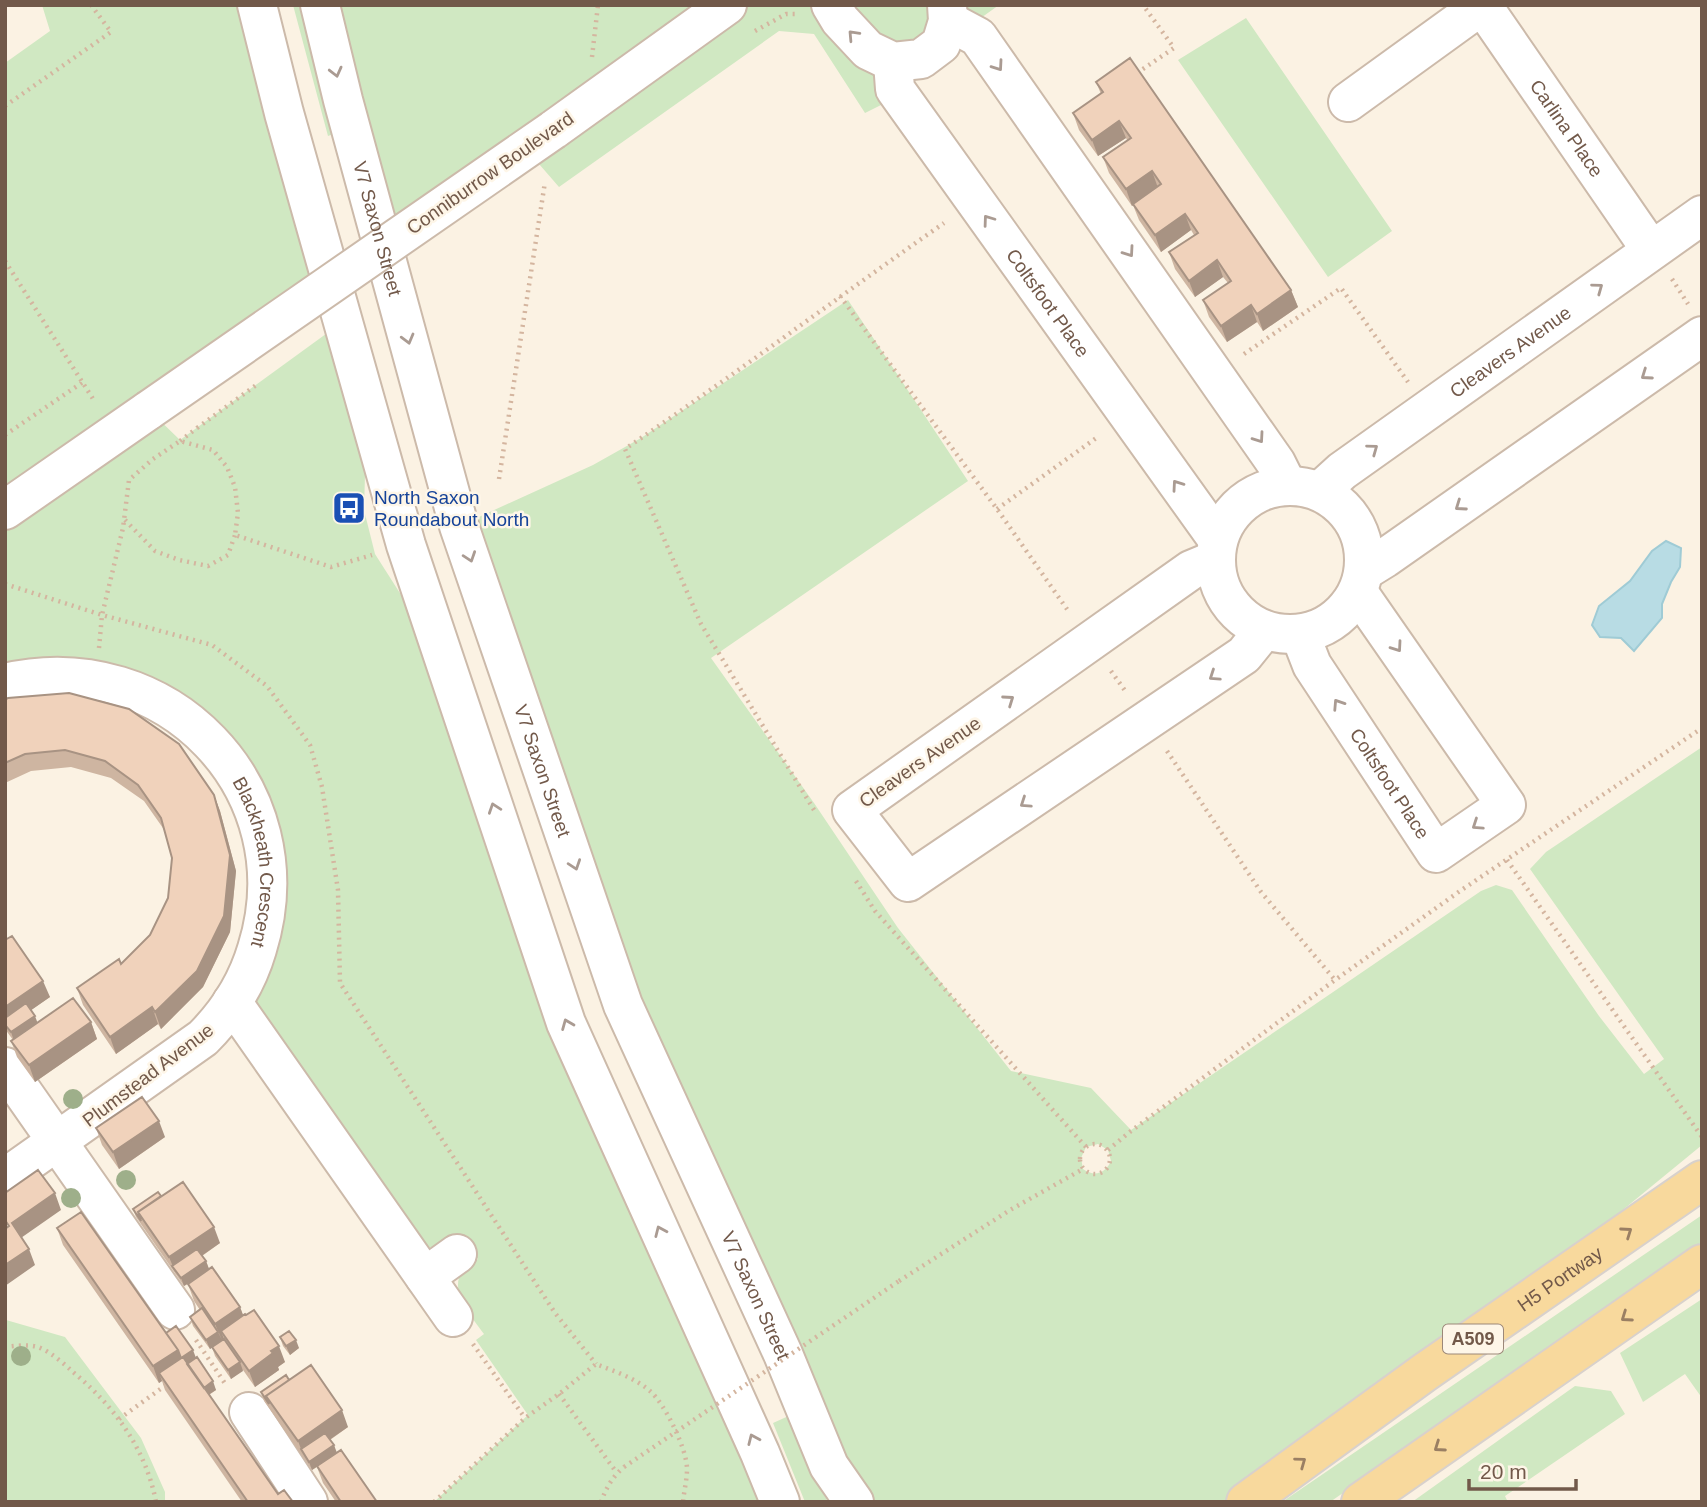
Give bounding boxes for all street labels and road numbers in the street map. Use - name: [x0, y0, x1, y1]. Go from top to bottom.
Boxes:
- street label: Carlina Place: [1526, 76, 1608, 181]
- street label: Conniburrow Boulevard: [403, 107, 577, 239]
- street label: V7 Saxon Street: [350, 159, 407, 299]
- street label: Coltsfoot Place: [1002, 245, 1094, 361]
- street label: Cleavers Avenue: [1446, 301, 1575, 402]
- street label: V7 Saxon Street: [510, 702, 575, 840]
- street label: Cleavers Avenue: [855, 712, 985, 812]
- street label: Coltsfoot Place: [1346, 724, 1434, 843]
- street label: Blackheath Crescent: [229, 773, 278, 951]
- street label: Plumstead Avenue: [79, 1019, 217, 1131]
- street label: V7 Saxon Street: [718, 1228, 795, 1363]
- street label: H5 Portway: [1513, 1242, 1606, 1315]
- road number: A509: [1443, 1324, 1503, 1354]

